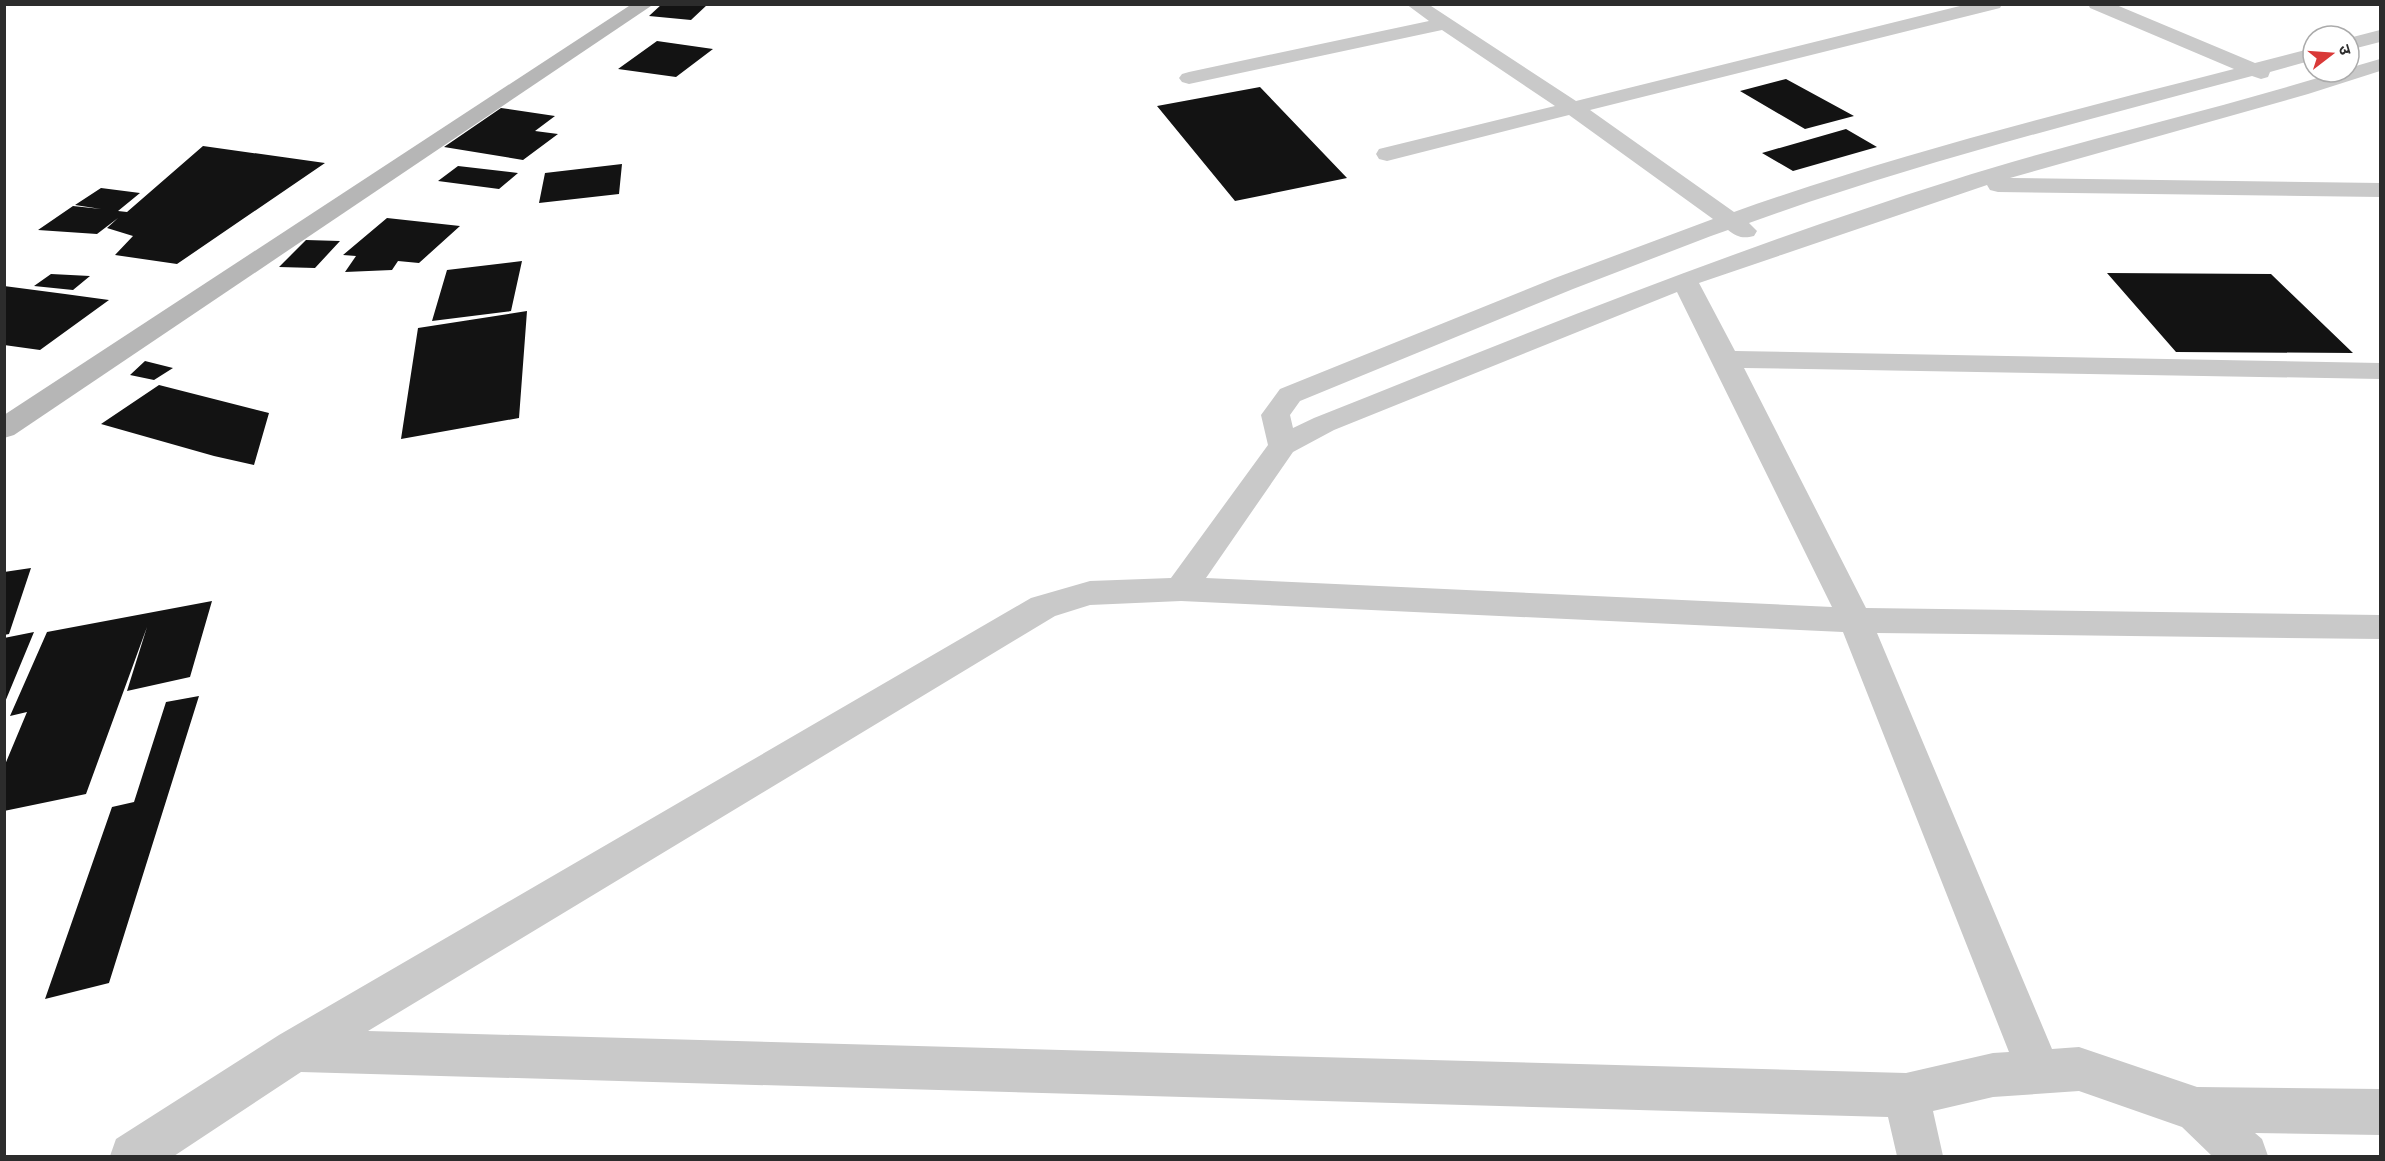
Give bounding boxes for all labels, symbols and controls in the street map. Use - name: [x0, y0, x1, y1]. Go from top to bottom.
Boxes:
- north arrow: [2301, 24, 2361, 84]
- text: उ: [2335, 43, 2355, 57]

